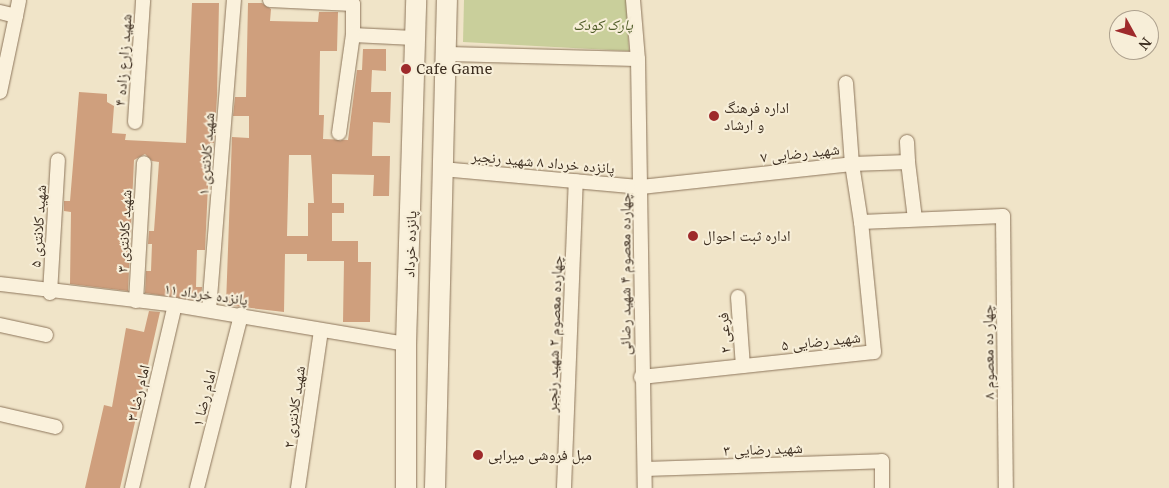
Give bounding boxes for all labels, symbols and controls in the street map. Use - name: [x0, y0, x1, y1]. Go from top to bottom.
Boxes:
- north arrow: [1109, 10, 1159, 60]
- street label: شهید زارع زاده ۴: [111, 13, 135, 107]
- park label: پارک کودک: [573, 16, 633, 34]
- text: N: [1134, 34, 1156, 54]
- place label: Cafe Game: [416, 60, 492, 78]
- marker: Cafe Game: [400, 63, 412, 75]
- place label: اداره فرهنگ و ارشاد: [724, 98, 789, 133]
- marker: اداره فرهنگ و ارشاد: [708, 110, 720, 122]
- street label: شهید کلانتری ۱: [194, 112, 218, 196]
- street label: شهید رضایی ۷: [760, 140, 840, 166]
- street label: پانزده خرداد ۸ شهید رنجبر: [471, 147, 615, 177]
- street label: شهید کلانتری ۵: [26, 184, 50, 268]
- street label: شهید کلانتری ۳: [113, 189, 135, 273]
- street label: چهارده معصوم ۴ شهید رضائی: [616, 193, 634, 355]
- street label: پانزده خرداد: [400, 210, 420, 278]
- place label: اداره ثبت احوال: [703, 227, 790, 245]
- marker: اداره ثبت احوال: [687, 230, 699, 242]
- street label: چهارده معصوم ۲ شهید رنجبر: [542, 255, 566, 413]
- street label: پانزده خرداد ۱۱: [163, 279, 249, 309]
- street label: چهار ده معصوم ۸: [978, 305, 998, 399]
- street label: فرعی ۲: [714, 312, 734, 354]
- street label: شهید رضایی ۵: [781, 328, 861, 354]
- street label: امام رضا ۳: [123, 363, 153, 423]
- street label: شهید کلانتری ۲: [279, 365, 309, 449]
- street label: امام رضا ۱: [188, 368, 220, 428]
- street label: شهید رضایی ۳: [723, 439, 803, 459]
- place label: مبل فروشی میرابی: [488, 446, 592, 464]
- marker: مبل فروشی میرابی: [472, 449, 484, 461]

